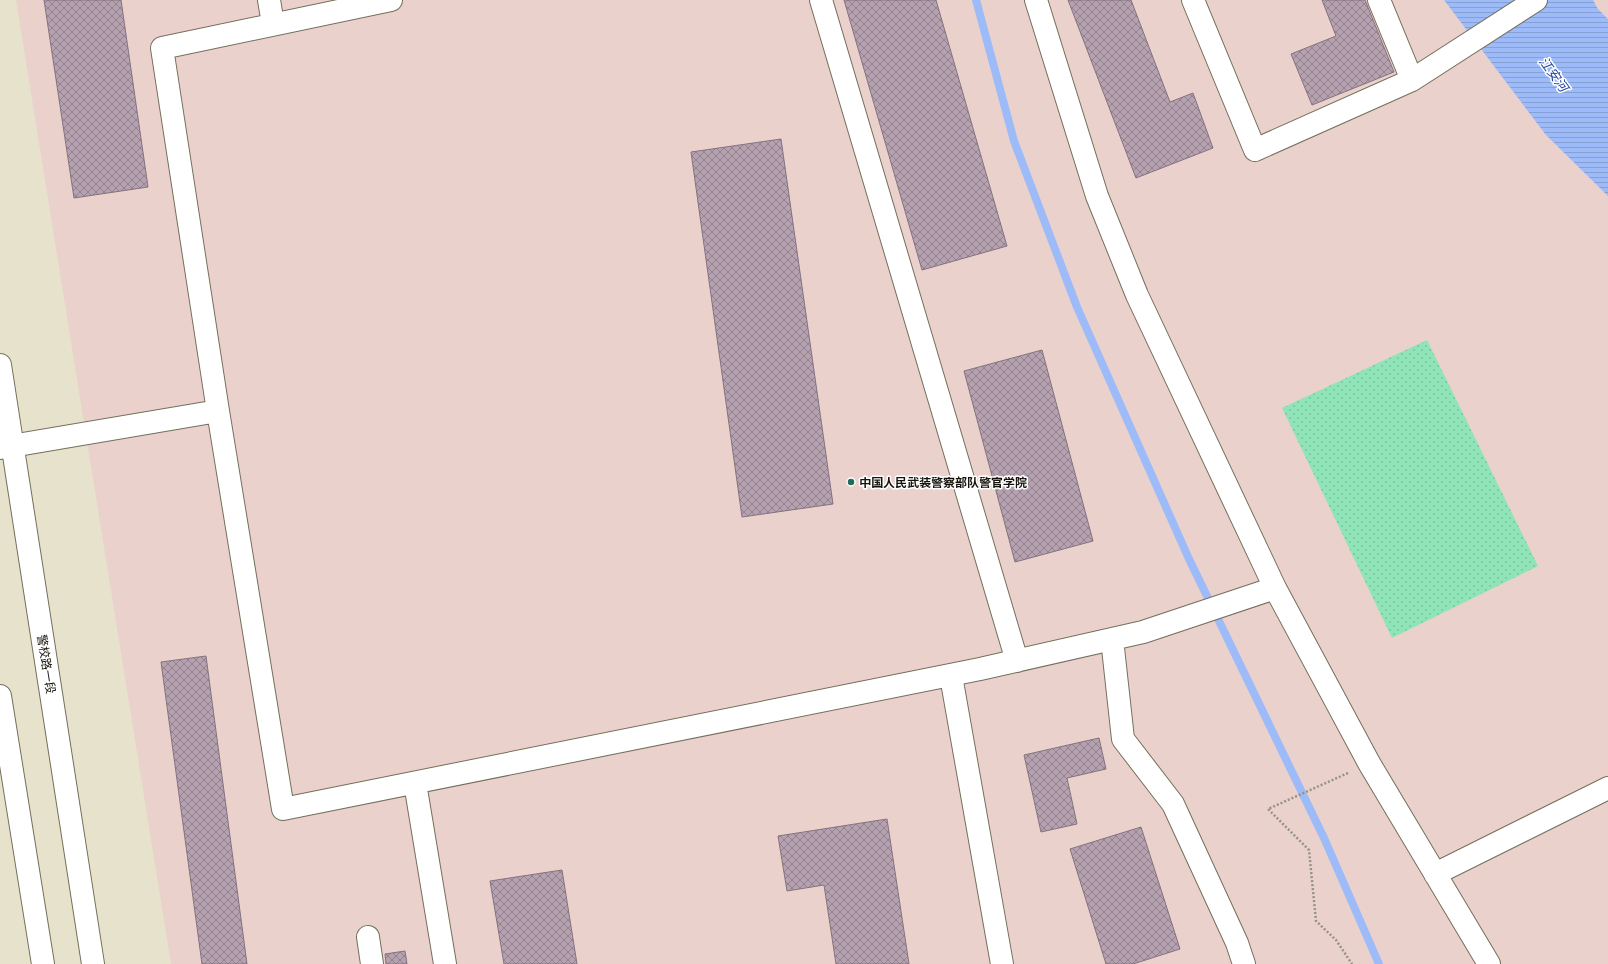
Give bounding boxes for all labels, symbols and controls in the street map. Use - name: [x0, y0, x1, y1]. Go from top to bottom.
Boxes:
- water label: 江安河: [1536, 54, 1574, 97]
- place label: 中国人民武装警察部队警官学院: [859, 475, 1027, 489]
- marker: 中国人民武装警察部队警官学院: [846, 477, 856, 487]
- street label: 警校路一段: [35, 633, 59, 695]

